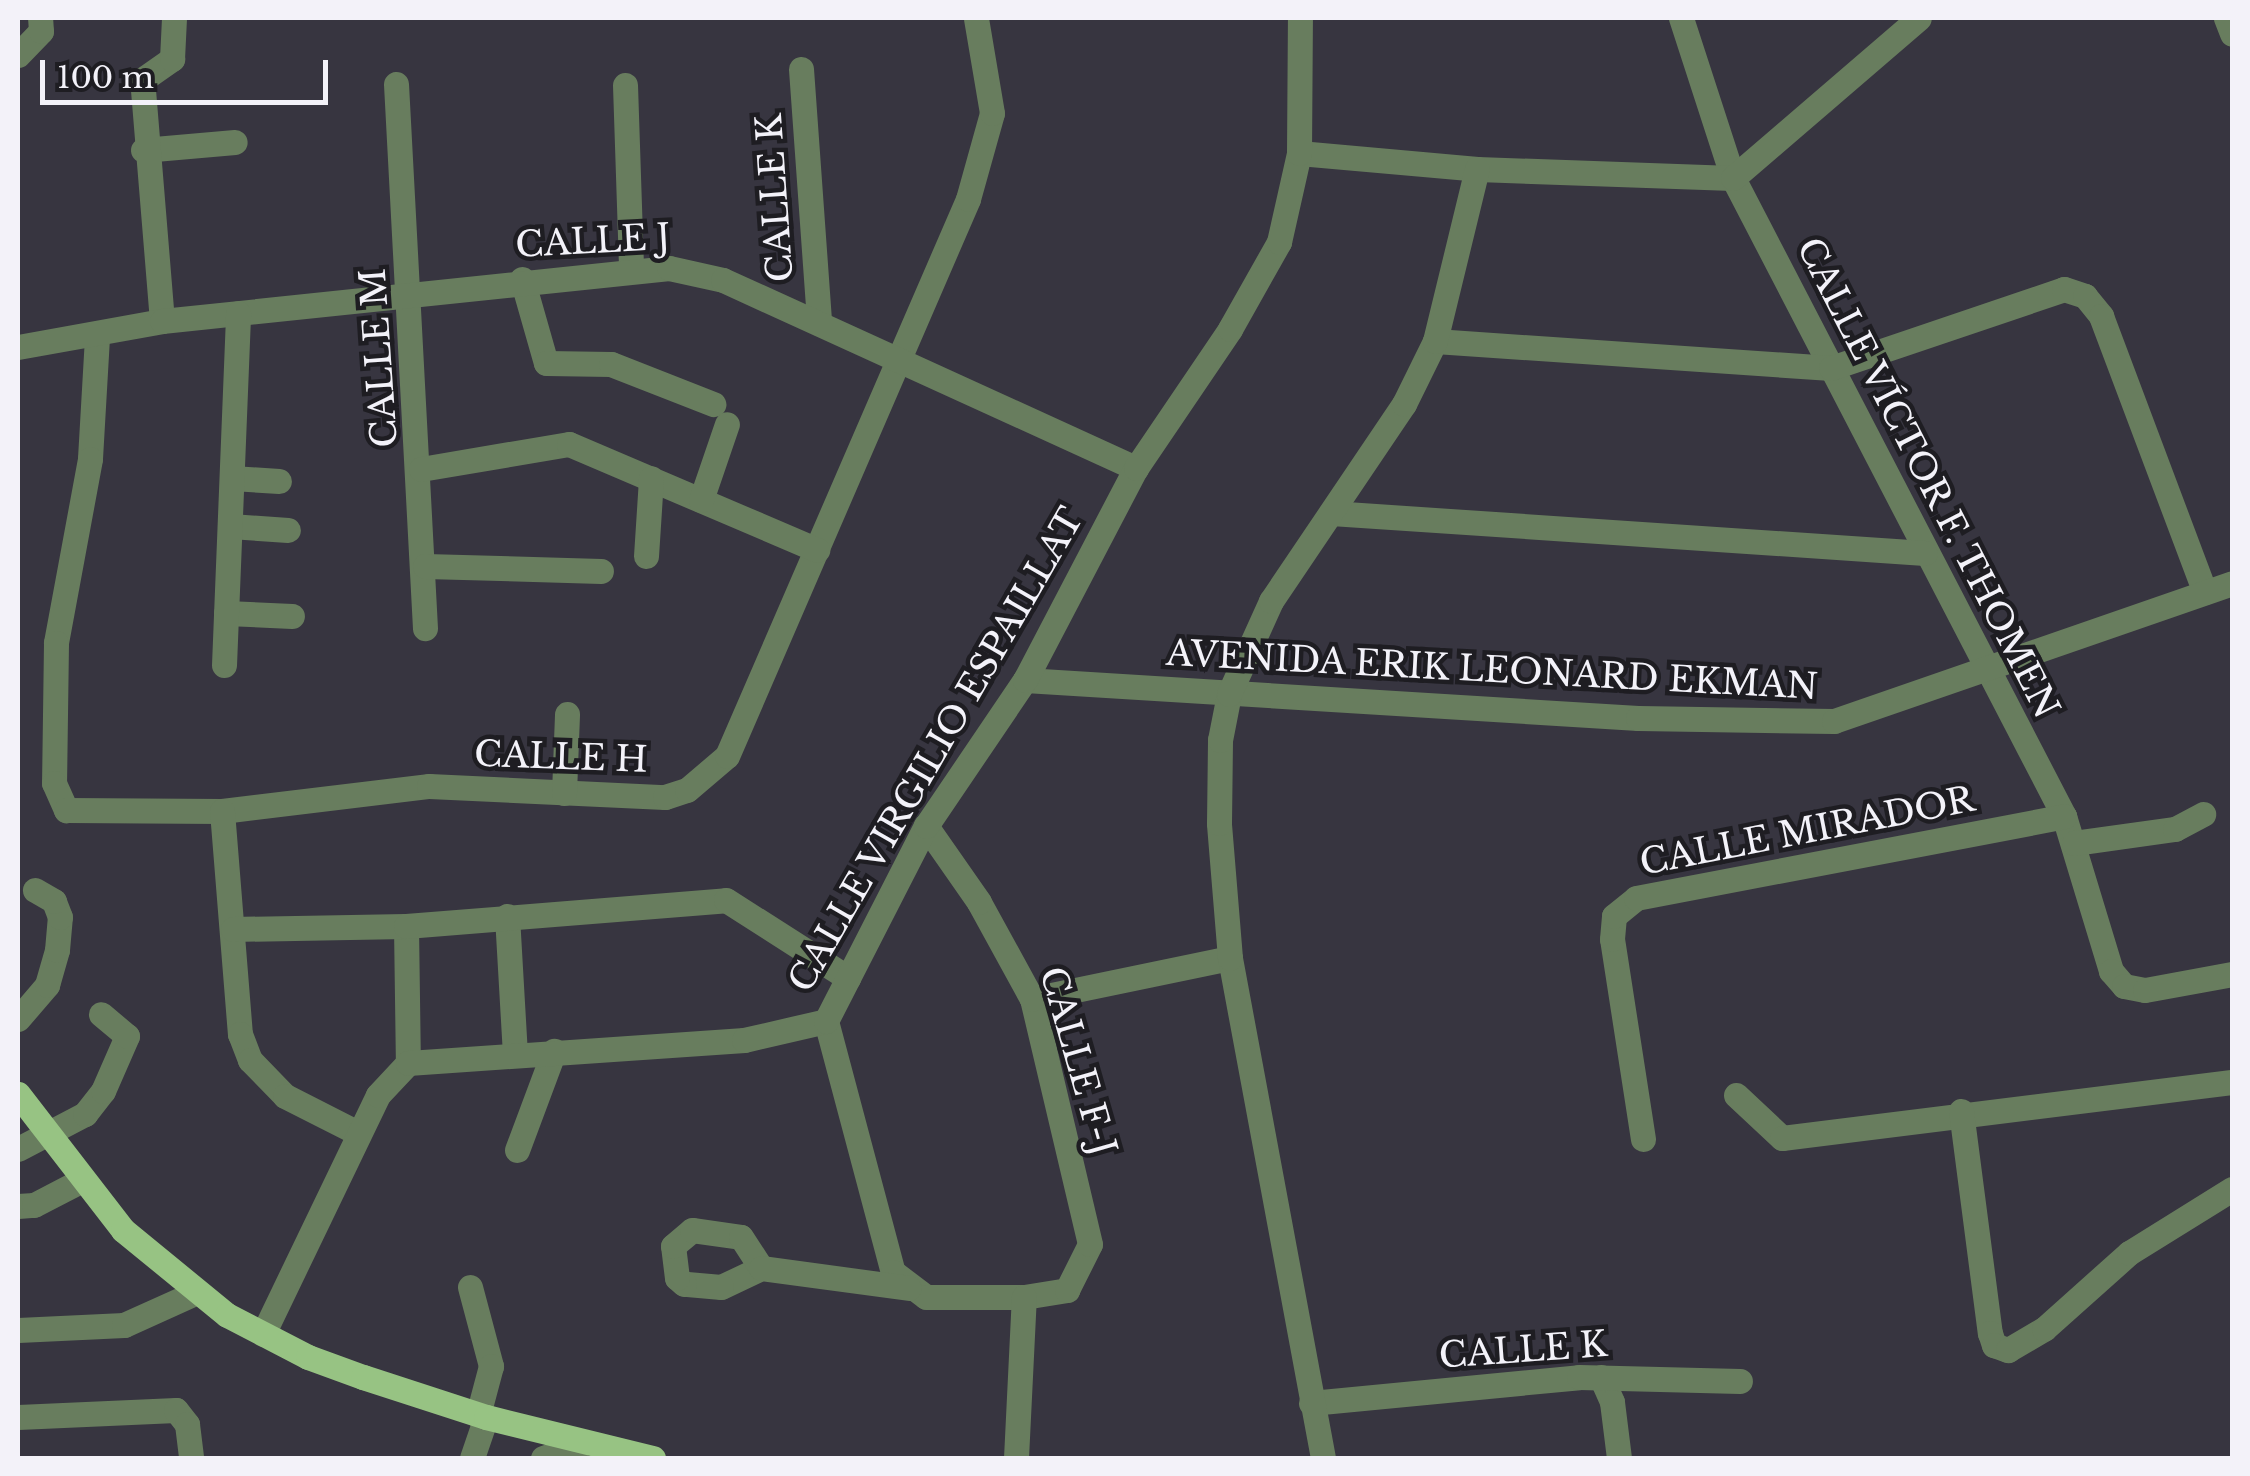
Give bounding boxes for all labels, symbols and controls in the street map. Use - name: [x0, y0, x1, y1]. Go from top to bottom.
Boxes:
- scale bar: [45, 40, 332, 102]
- text: 100 m: [57, 59, 154, 96]
- street label: CALLE K: [748, 112, 802, 284]
- street label: CALLE J: [514, 216, 672, 266]
- street label: CALLE VÍCTOR F. THOMEN: [1787, 229, 2069, 727]
- street label: CALLE M: [352, 267, 406, 449]
- street label: CALLE VIRGILIO ESPAILLAT: [780, 500, 1092, 1000]
- street label: AVENIDA ERIK LEONARD EKMAN: [1164, 632, 1820, 708]
- street label: CALLE H: [473, 733, 649, 781]
- street label: CALLE MIRADOR: [1636, 778, 1978, 884]
- street label: CALLE F-J: [1031, 962, 1125, 1160]
- street label: CALLE K: [1437, 1323, 1609, 1377]

